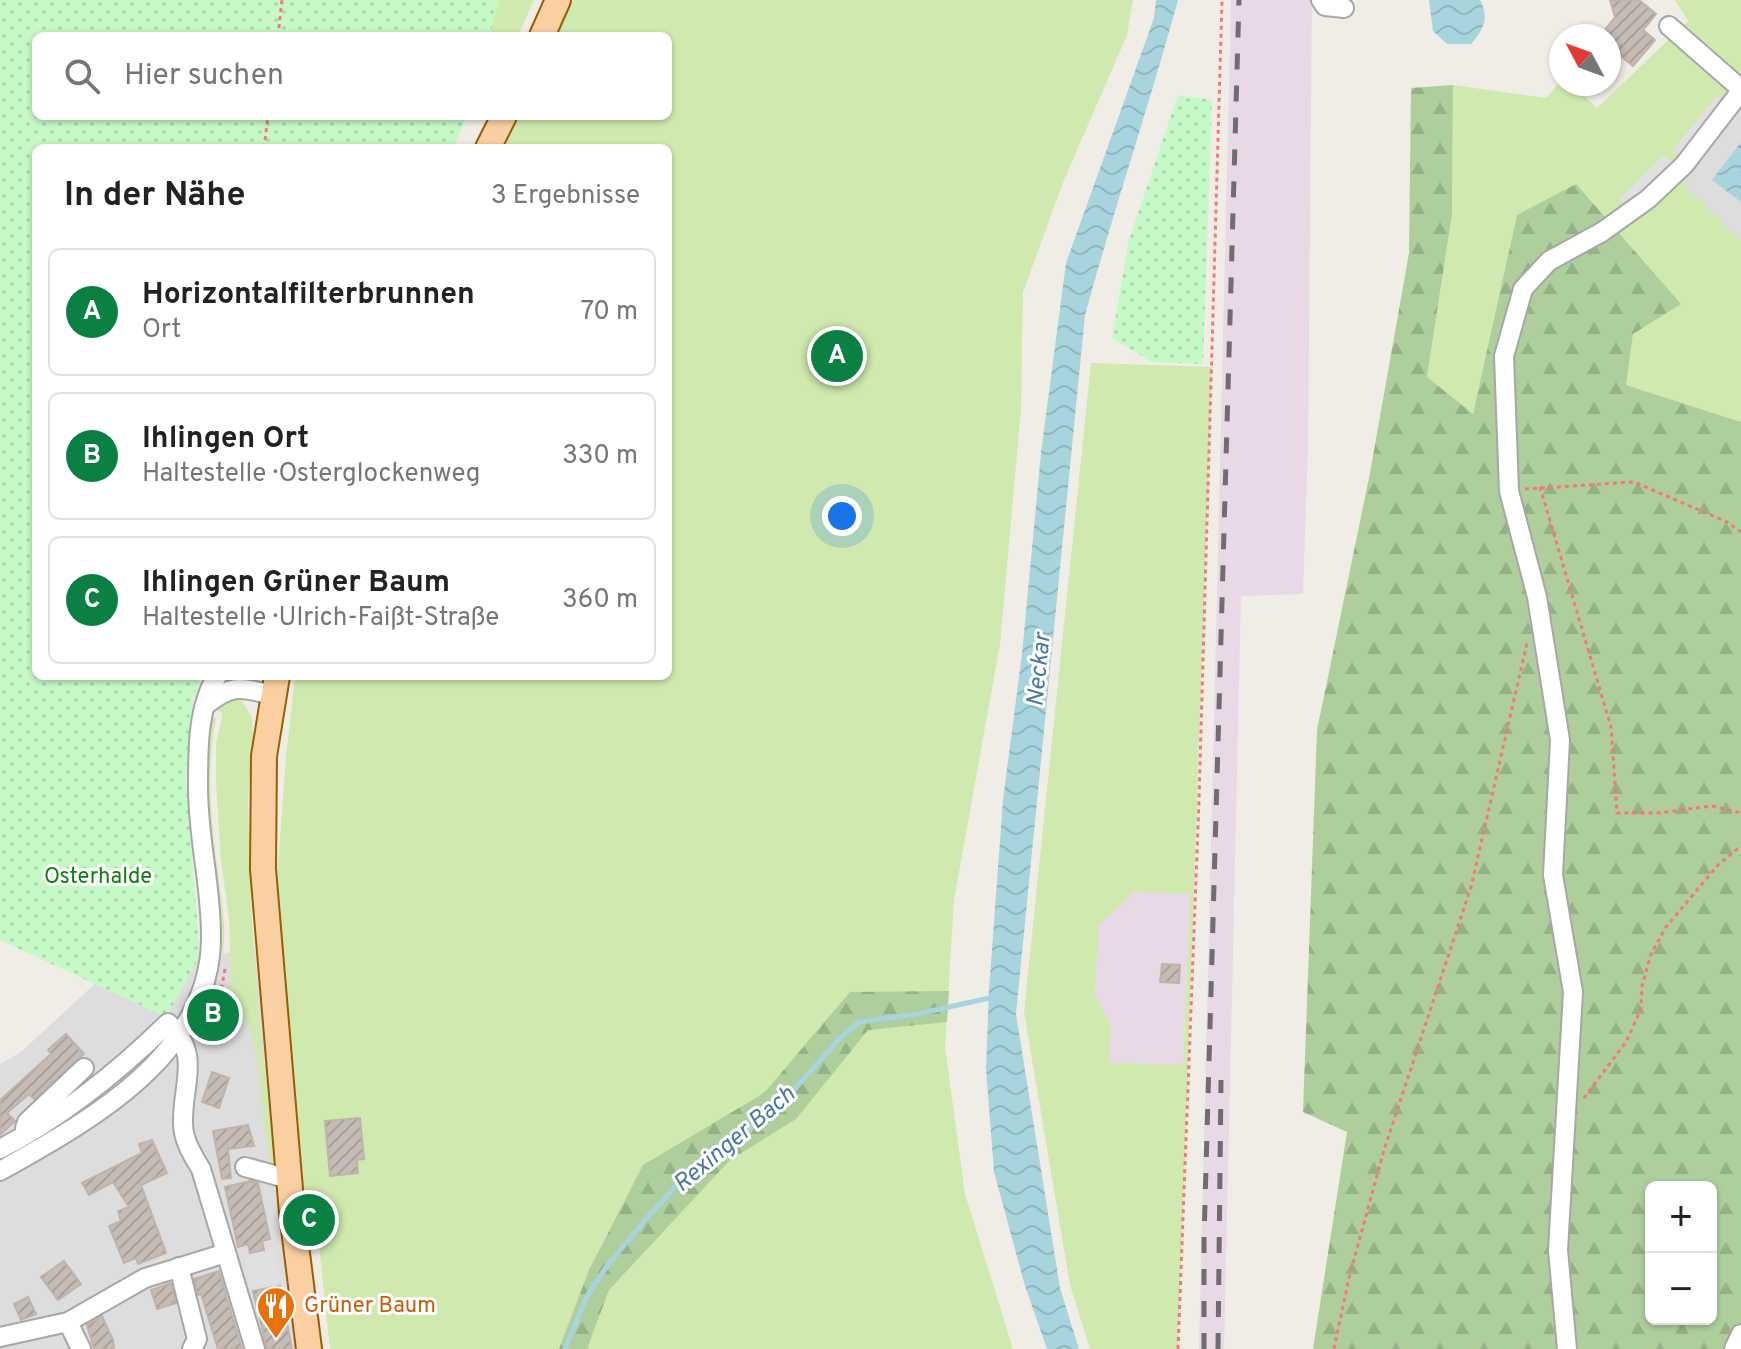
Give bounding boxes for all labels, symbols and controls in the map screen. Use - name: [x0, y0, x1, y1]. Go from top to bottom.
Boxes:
- north arrow: [1549, 24, 1621, 96]
- search box: [32, 32, 672, 120]
- icon: search: [60, 54, 104, 98]
- text: Hier suchen: [124, 58, 284, 95]
- text: In der Nähe: [64, 175, 246, 218]
- text: 3 Ergebnisse: [491, 180, 640, 213]
- text: Horizontalfilterbrunnen: [142, 277, 475, 314]
- text: A: [83, 296, 101, 329]
- text: 70 m: [580, 296, 638, 329]
- text: Ort: [142, 314, 181, 347]
- pin: A: [811, 326, 863, 386]
- text: Ihlingen Ort: [142, 421, 309, 458]
- text: B: [83, 440, 101, 473]
- text: 330 m: [562, 440, 638, 473]
- text: Haltestelle · Osterglockenweg: [142, 458, 481, 491]
- your location: [822, 496, 862, 536]
- text: Ihlingen Grüner Baum: [142, 565, 450, 602]
- text: C: [84, 584, 100, 617]
- text: 360 m: [562, 584, 638, 617]
- text: Haltestelle · Ulrich-Faißt-Straße: [142, 602, 499, 635]
- water label: Neckar: [1021, 630, 1059, 708]
- park label: Osterhalde: [44, 864, 152, 891]
- pin: B: [187, 985, 239, 1045]
- water label: Rexinger Bach: [668, 1080, 802, 1200]
- map controls: [1645, 1181, 1717, 1325]
- button: +: [1645, 1181, 1717, 1253]
- pin: C: [283, 1190, 335, 1250]
- button: −: [1645, 1253, 1717, 1325]
- restaurant icon: Grüner Baum: [255, 1285, 297, 1340]
- place label: Grüner Baum: [304, 1293, 436, 1320]

